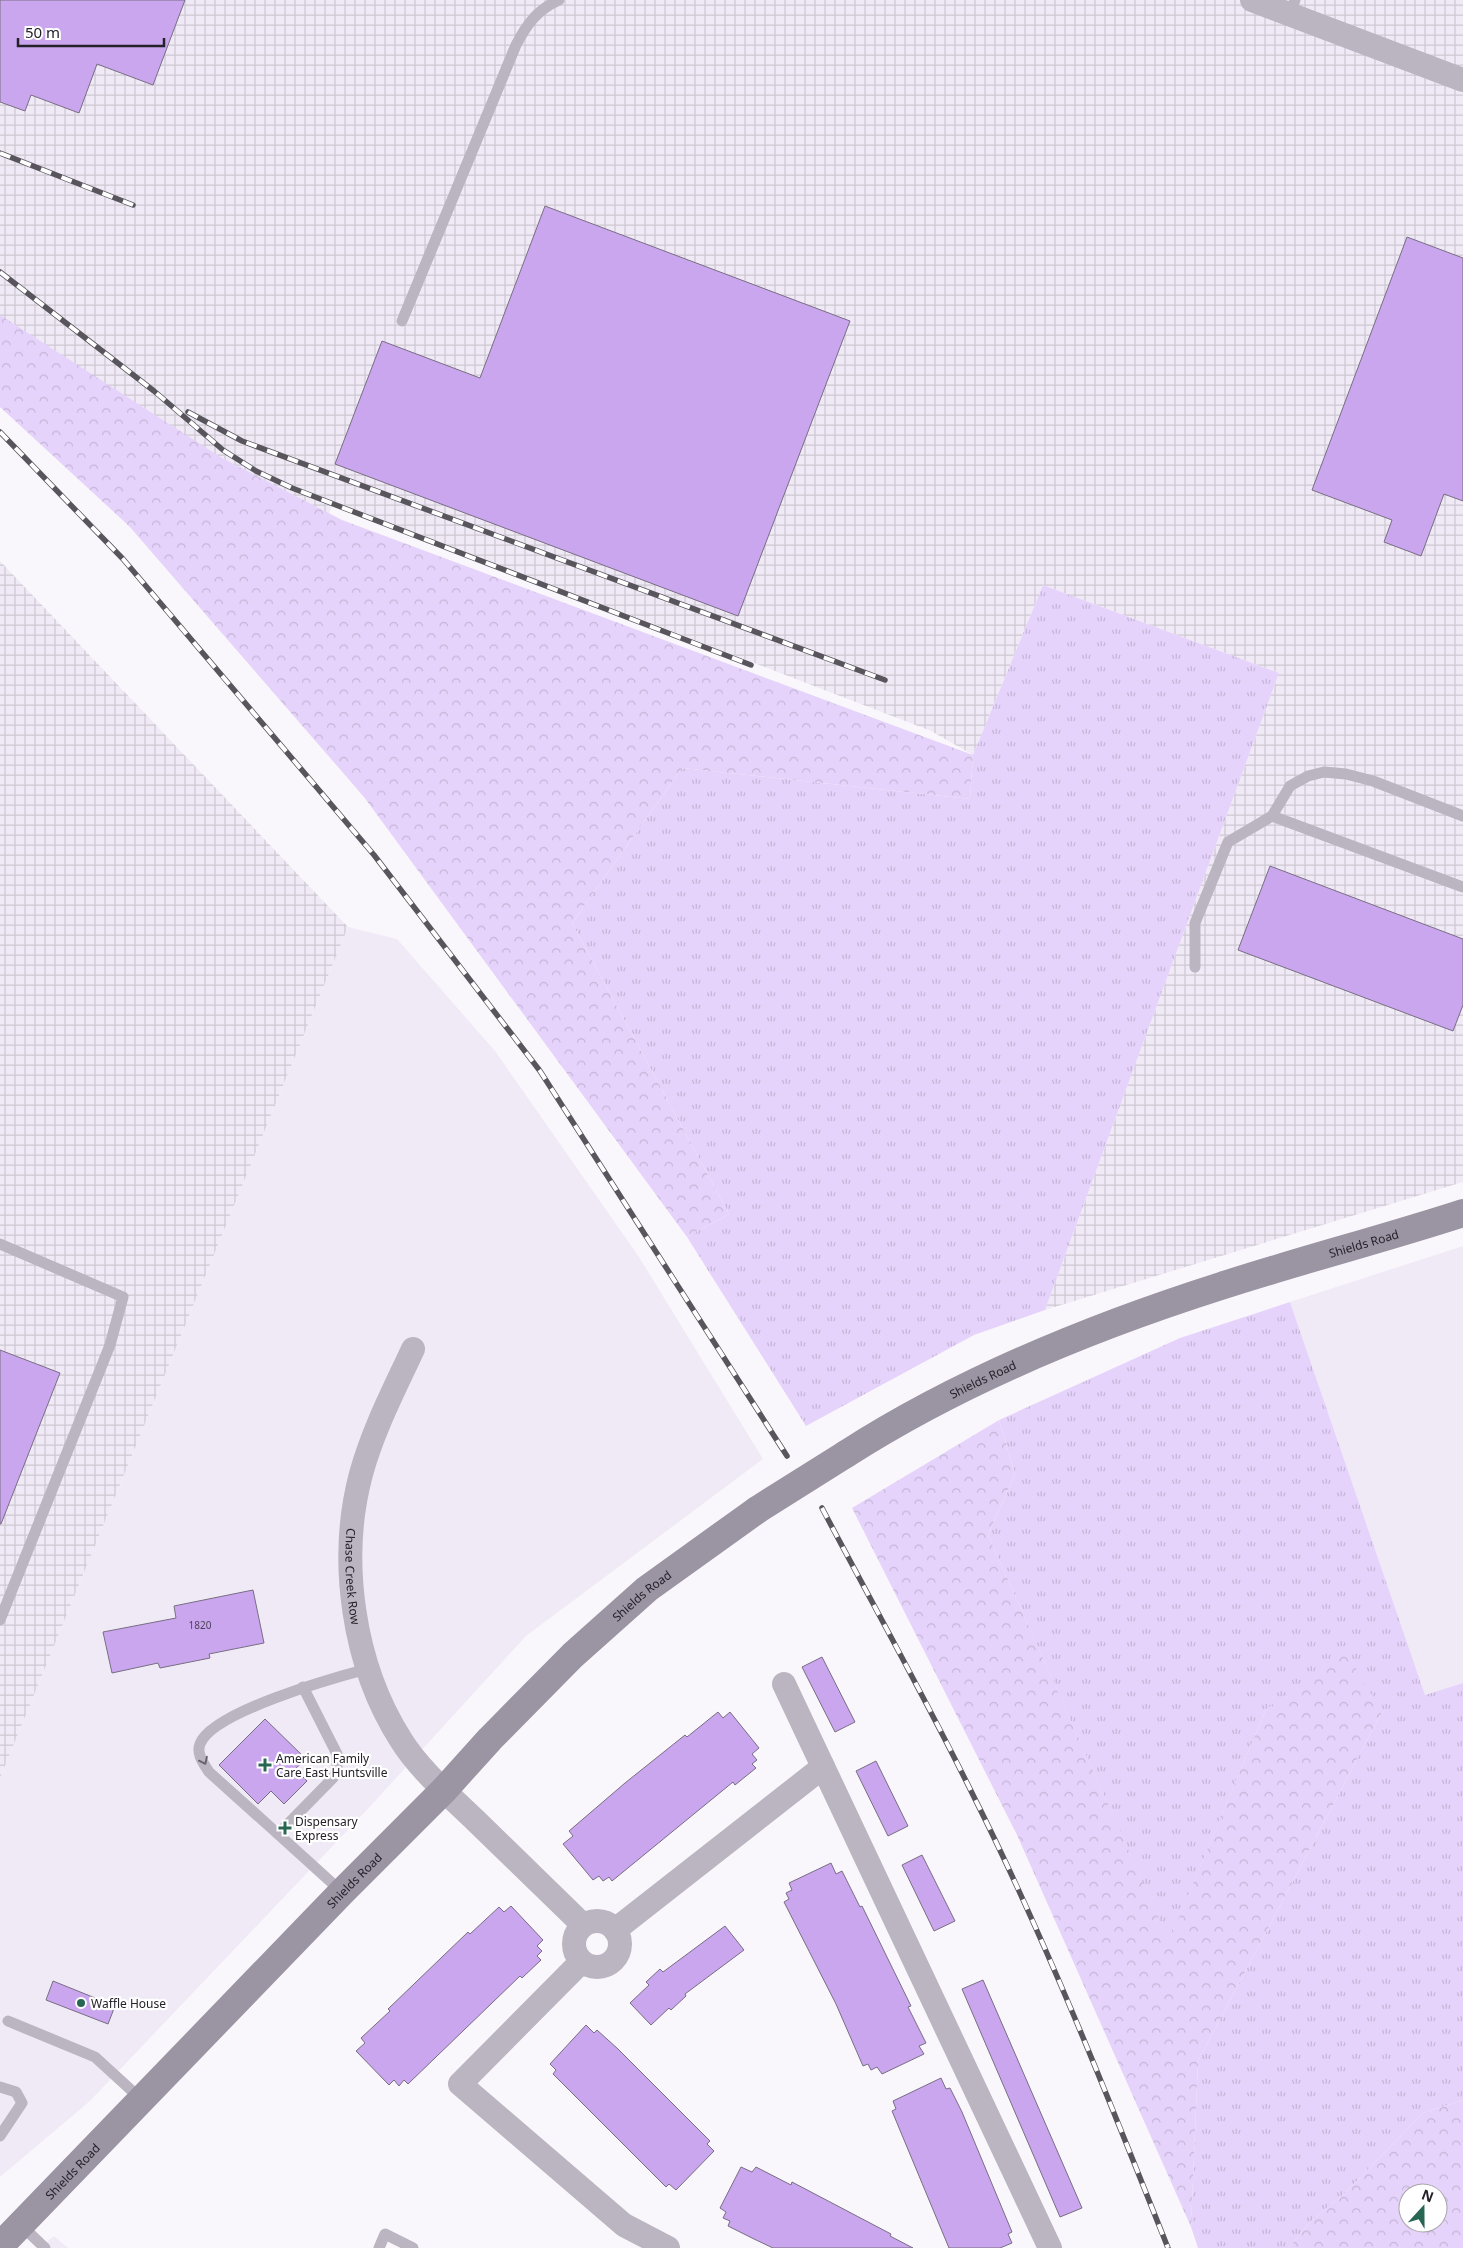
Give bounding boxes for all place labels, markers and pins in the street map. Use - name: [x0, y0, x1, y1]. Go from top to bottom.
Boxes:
- place label: American Family Care East Huntsville: [276, 1750, 388, 1781]
- marker: American Family Care East Huntsville: [258, 1758, 272, 1772]
- place label: Dispensary Express: [295, 1813, 359, 1844]
- marker: Dispensary Express: [279, 1822, 291, 1834]
- place label: Waffle House: [91, 1995, 166, 2012]
- marker: Waffle House: [75, 1997, 87, 2009]

